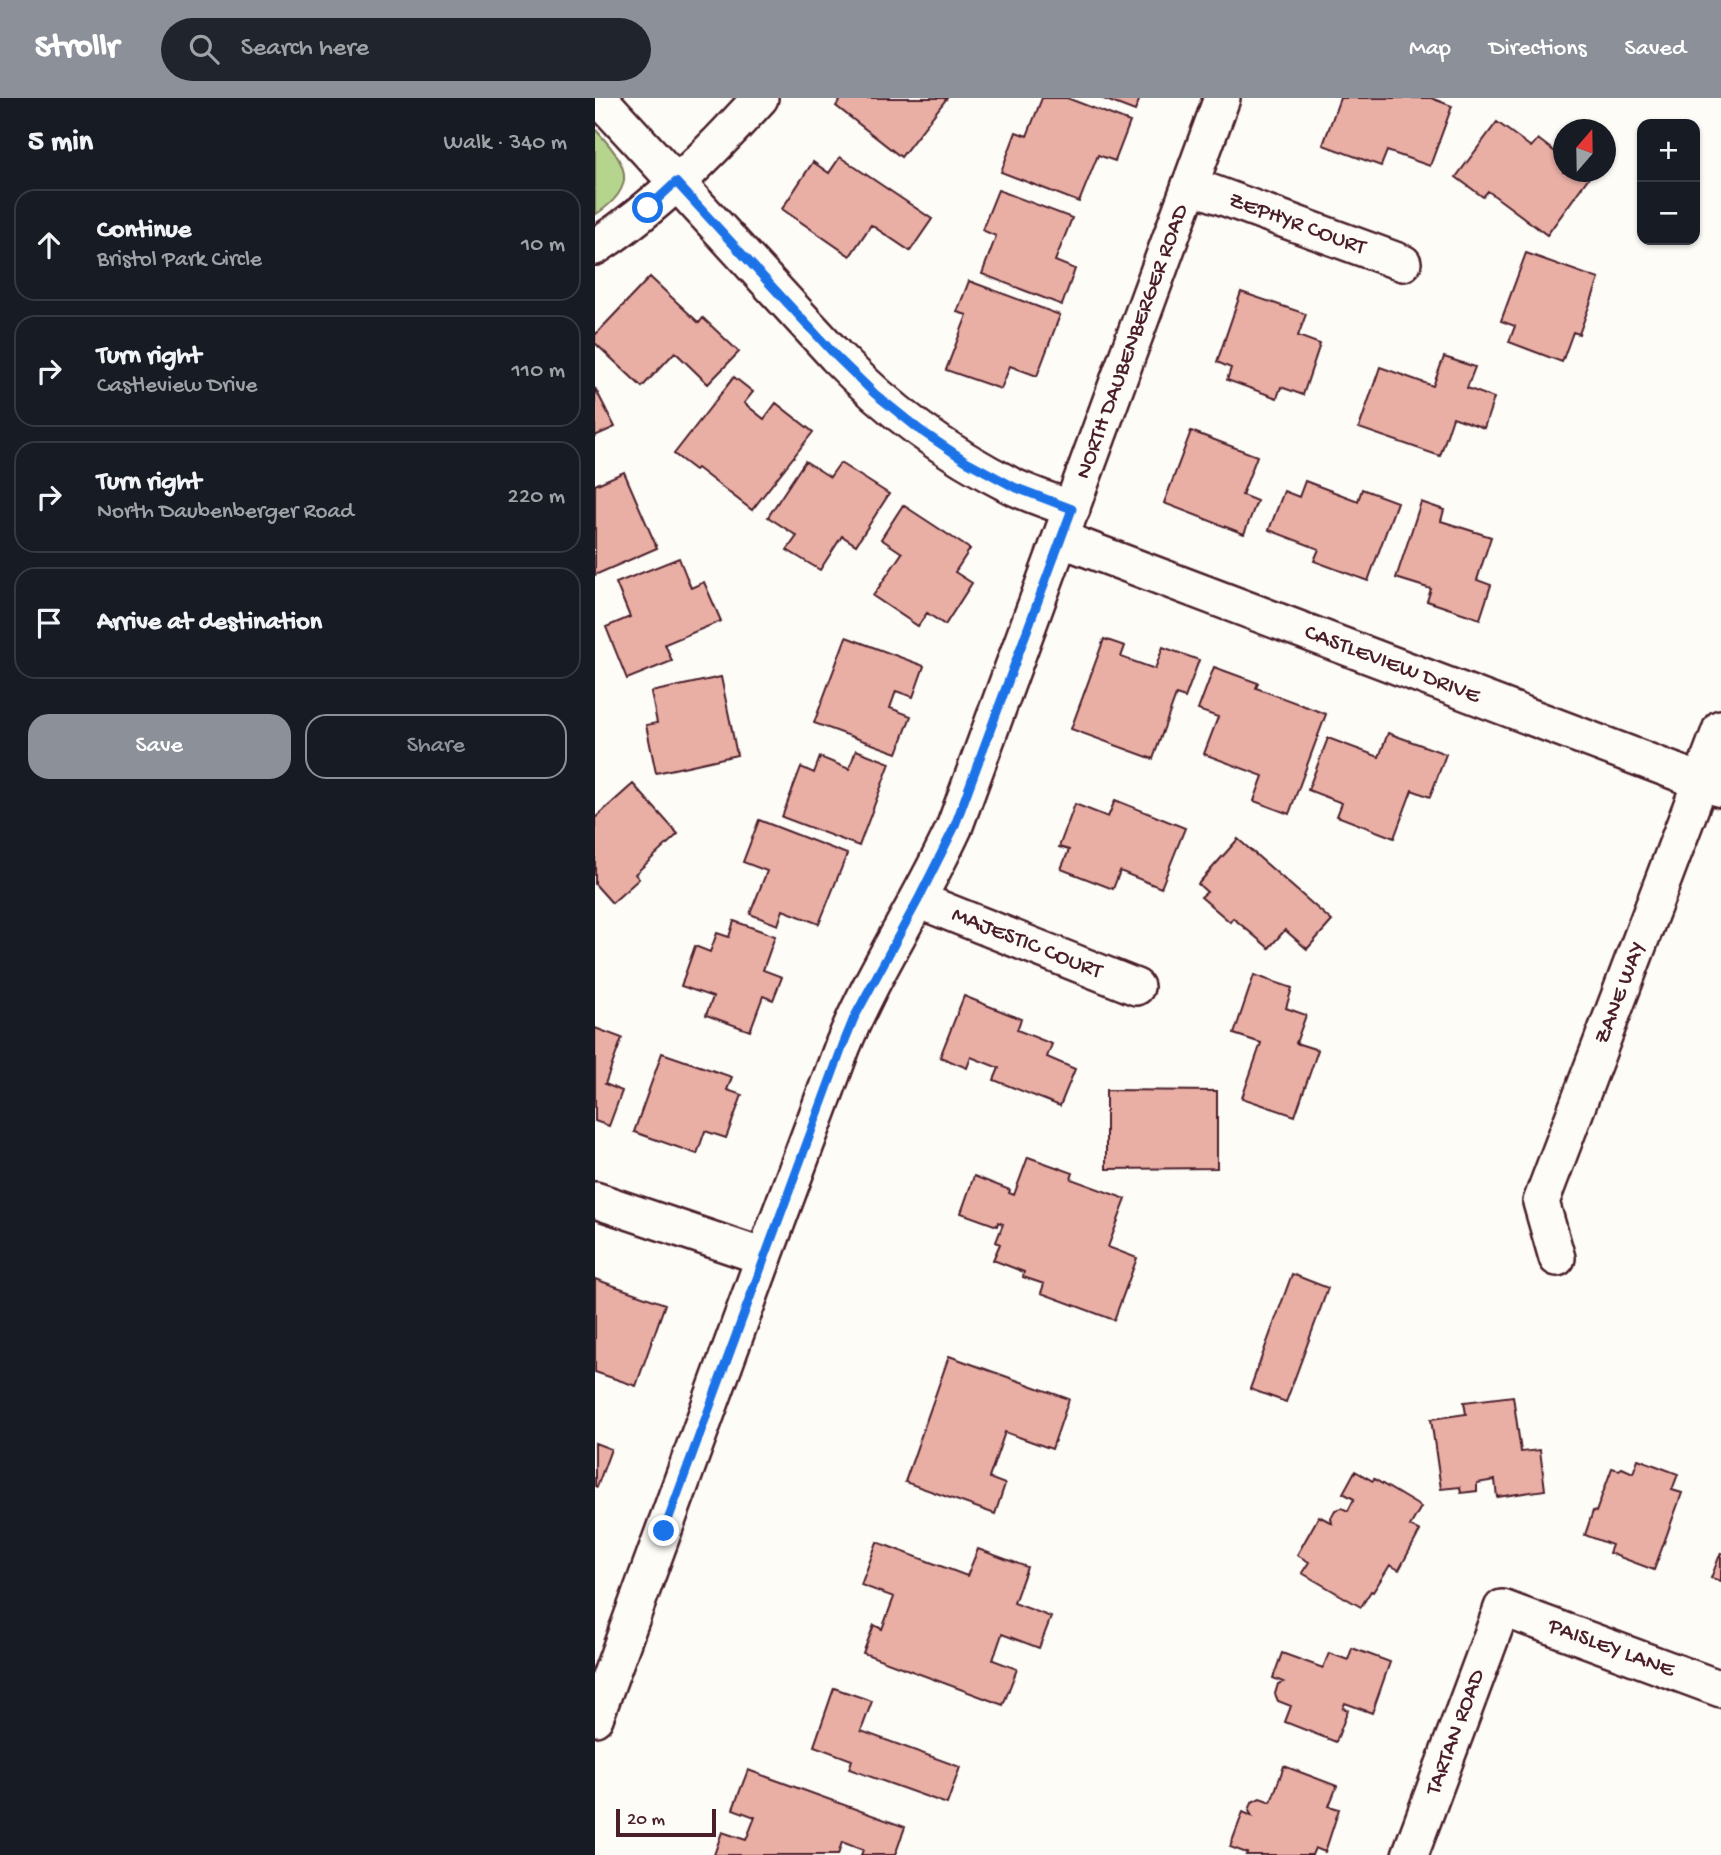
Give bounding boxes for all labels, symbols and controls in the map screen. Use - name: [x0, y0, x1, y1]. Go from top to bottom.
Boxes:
- search box: [161, 18, 651, 81]
- text: Strollr: [35, 30, 119, 68]
- icon: search: [185, 30, 223, 68]
- text: Search here: [241, 34, 369, 65]
- text: Map: [1409, 35, 1451, 64]
- text: Directions: [1489, 35, 1587, 64]
- text: Saved: [1625, 35, 1686, 64]
- north arrow: [1553, 119, 1616, 182]
- map controls: [1637, 119, 1700, 245]
- button: +: [1637, 119, 1700, 182]
- text: 5 min: [28, 126, 93, 161]
- text: Walk · 340 m: [444, 130, 567, 157]
- button: −: [1637, 182, 1700, 245]
- street label: ZEPHYR COURT: [1225, 187, 1370, 262]
- route start: [632, 192, 663, 223]
- street label: NORTH DAUBENBERGER ROAD: [1070, 200, 1196, 483]
- text: Continue: [97, 216, 191, 247]
- icon: ahead: [30, 226, 68, 264]
- text: 10 m: [521, 232, 565, 259]
- text: Bristol Park Circle: [97, 247, 262, 274]
- text: Turn right: [97, 342, 201, 373]
- icon: right: [30, 352, 68, 390]
- text: 110 m: [512, 358, 565, 385]
- text: Castleview Drive: [97, 373, 257, 400]
- text: Turn right: [97, 468, 201, 499]
- icon: right: [30, 478, 68, 516]
- text: 220 m: [508, 484, 565, 511]
- text: North Daubenberger Road: [97, 499, 354, 526]
- icon: arrive: [30, 604, 68, 642]
- text: Arrive at destination: [97, 608, 322, 639]
- street label: CASTLEVIEW DRIVE: [1300, 619, 1485, 711]
- button: Save: [28, 714, 291, 779]
- button: Share: [305, 714, 567, 779]
- street label: MAJESTIC COURT: [948, 901, 1107, 986]
- street label: ZANE WAY: [1589, 938, 1652, 1048]
- route end: [648, 1515, 679, 1546]
- street label: PAISLEY LANE: [1543, 1612, 1680, 1685]
- street label: TARTAN ROAD: [1419, 1665, 1492, 1801]
- scale bar: [616, 1806, 716, 1838]
- text: 20 m: [627, 1809, 665, 1832]

